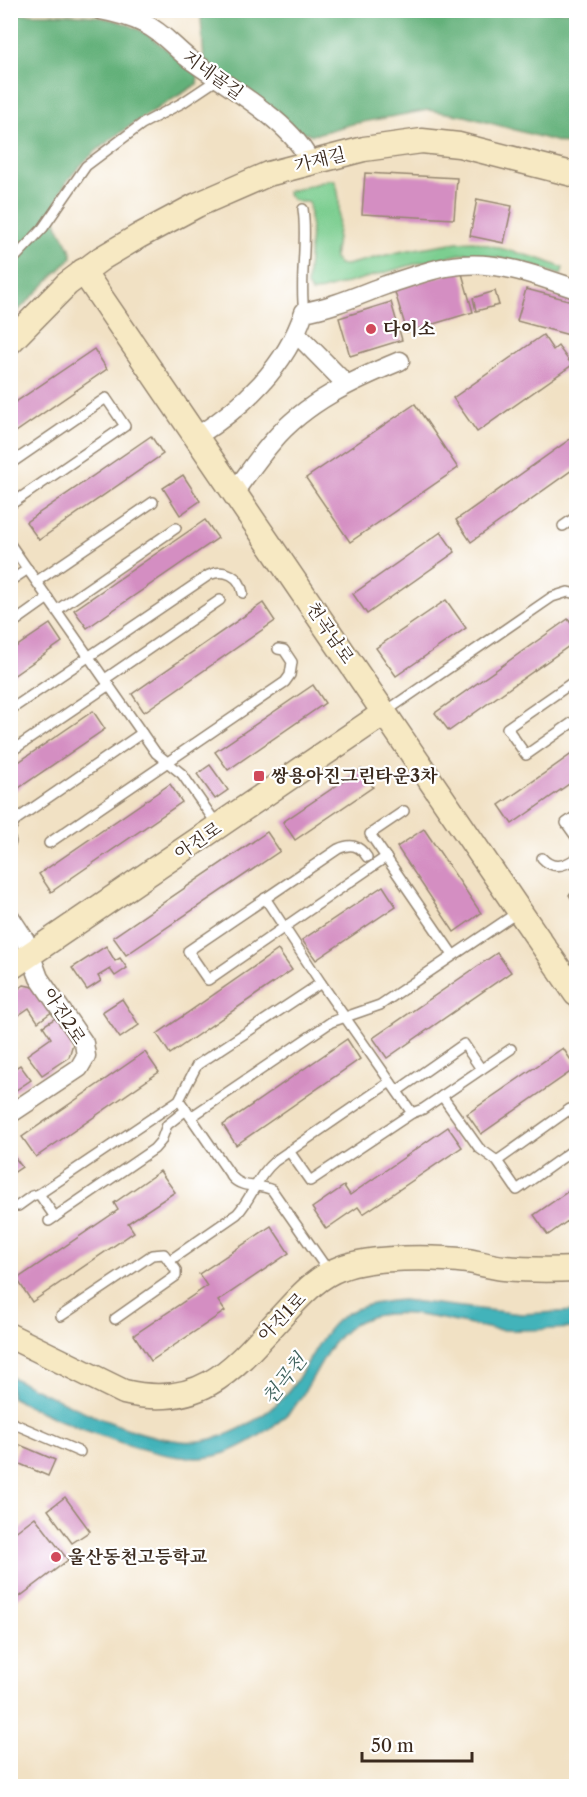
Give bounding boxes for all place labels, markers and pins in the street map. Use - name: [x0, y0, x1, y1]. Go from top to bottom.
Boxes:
- place label: 다이소: [383, 318, 436, 340]
- marker: 다이소: [364, 322, 378, 336]
- place label: 쌍용아진그린타운3차: [271, 765, 438, 787]
- marker: 쌍용아진그린타운3차: [252, 769, 266, 783]
- place label: 울산동천고등학교: [68, 1546, 208, 1568]
- marker: 울산동천고등학교: [49, 1550, 63, 1564]

